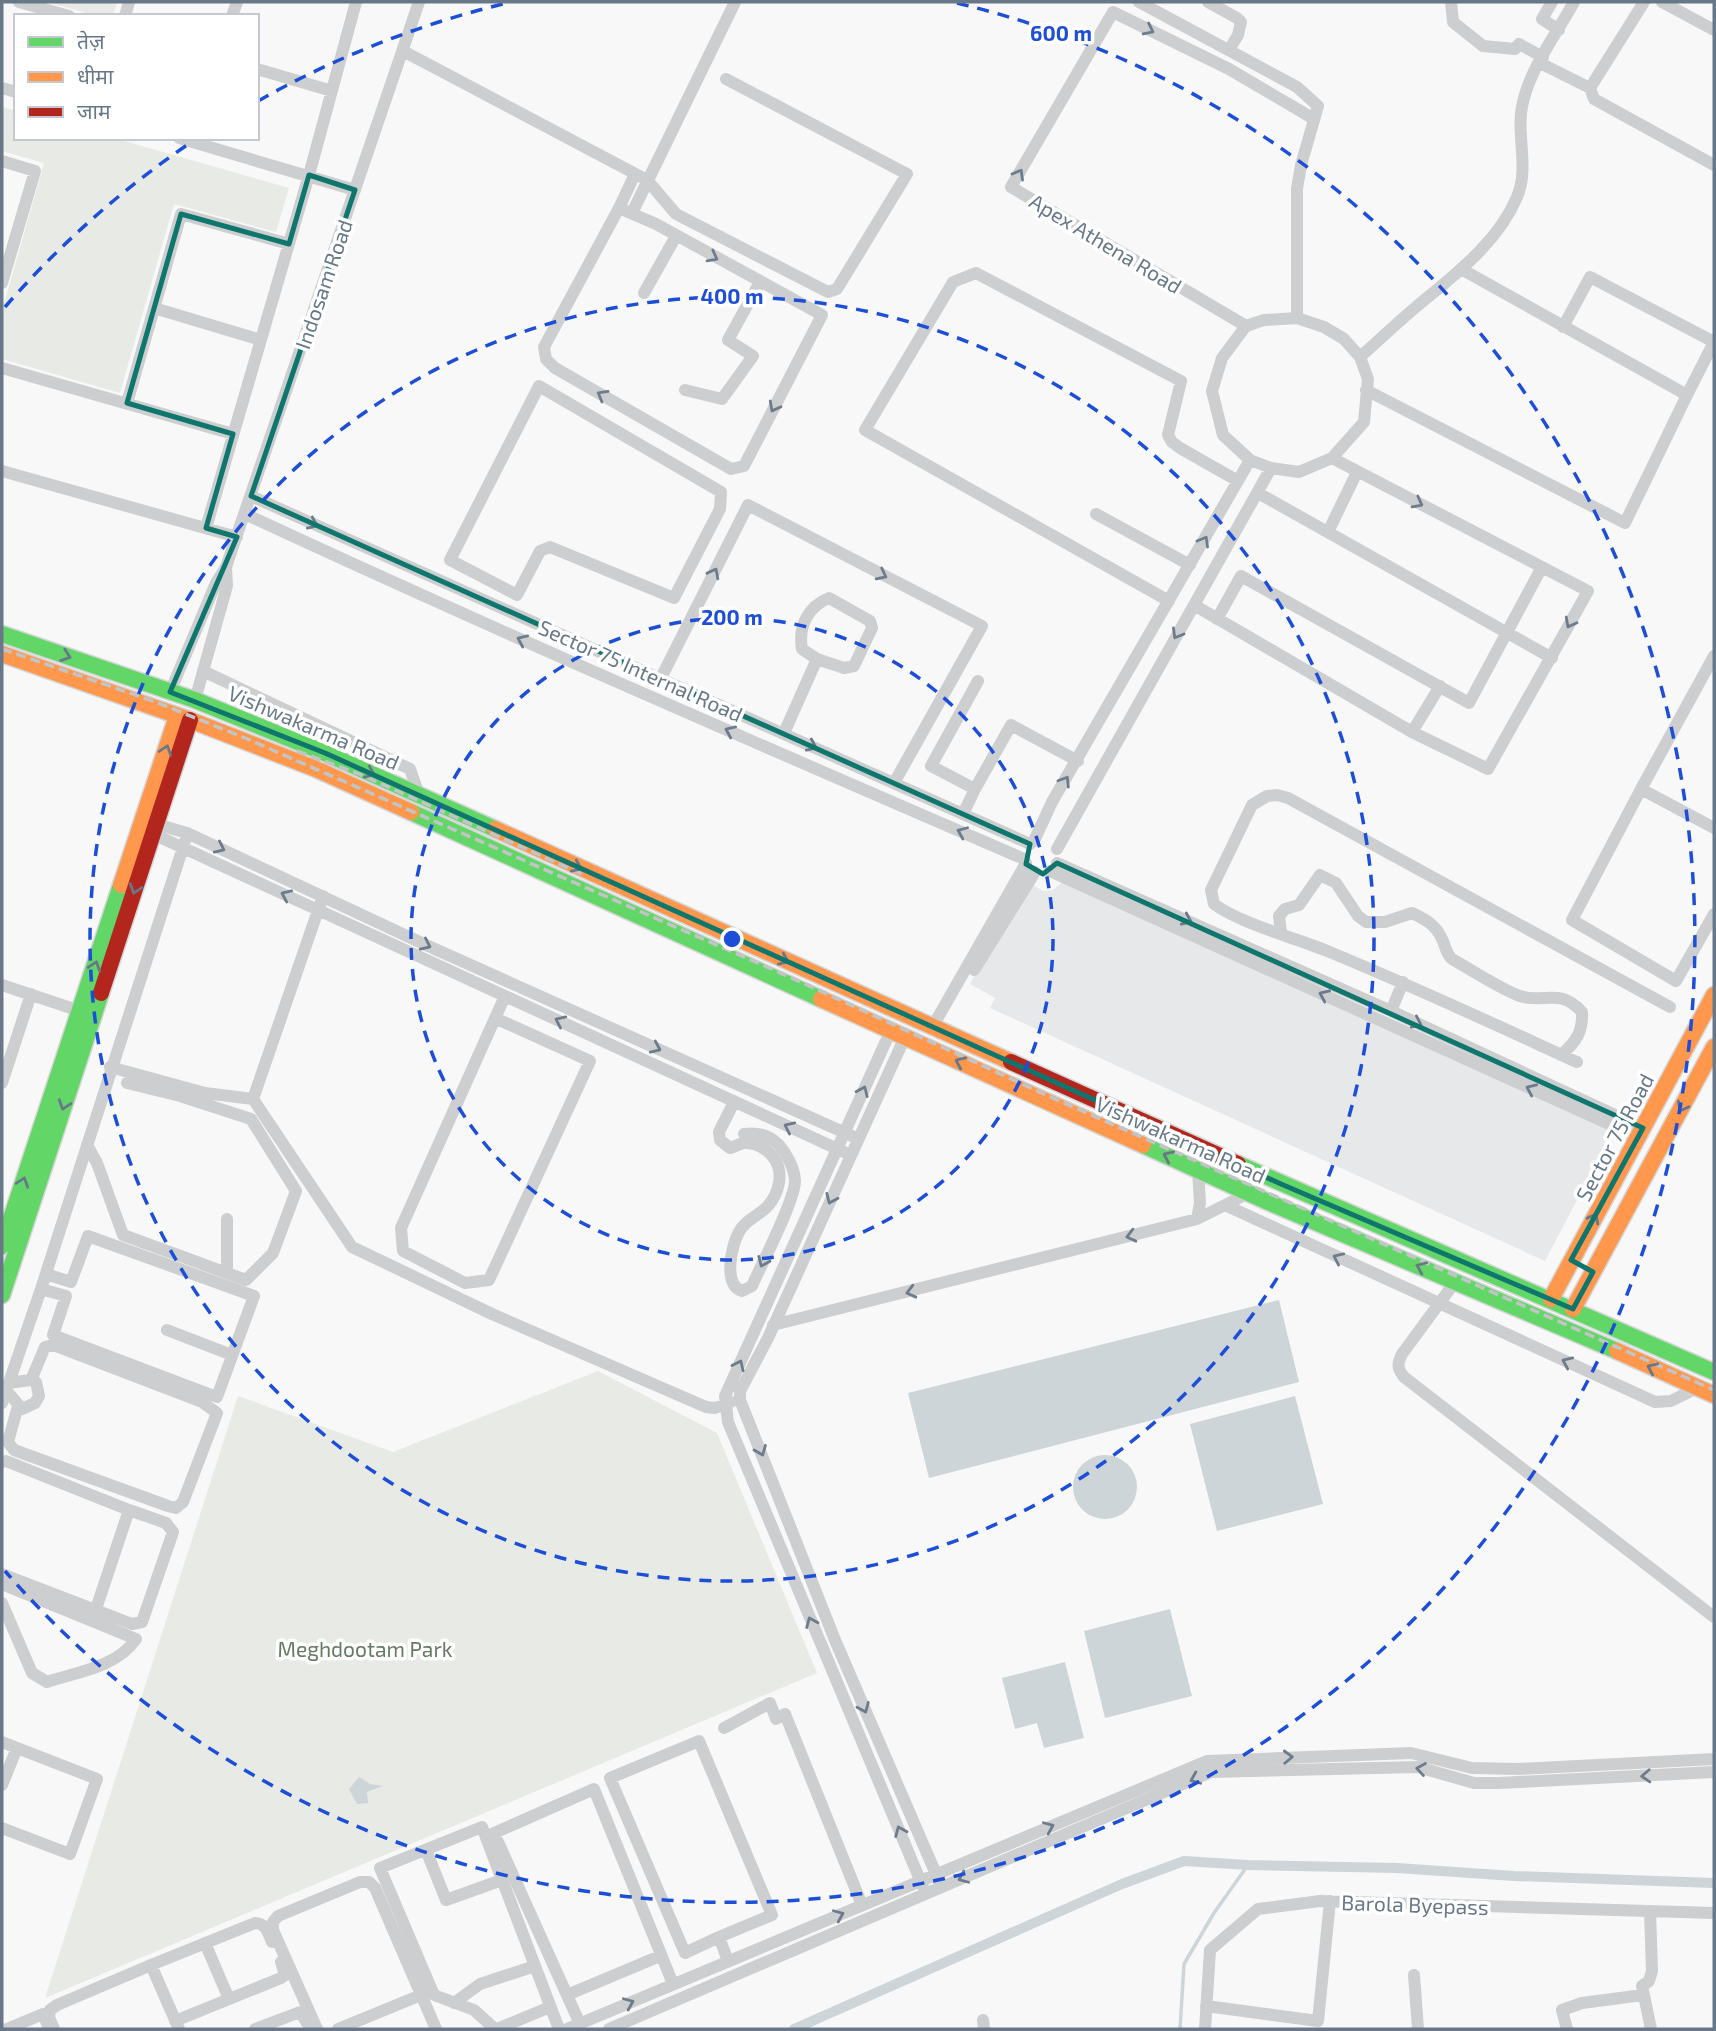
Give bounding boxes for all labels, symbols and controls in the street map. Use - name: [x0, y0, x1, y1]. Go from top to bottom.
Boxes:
- legend: [14, 14, 259, 140]
- text: 600 m: [1030, 20, 1092, 45]
- one-way arrow: [1142, 22, 1154, 36]
- text: तेज़: [77, 28, 105, 53]
- text: धीमा: [77, 63, 114, 88]
- text: जाम: [77, 98, 111, 123]
- one-way arrow: [1011, 168, 1024, 181]
- street label: Apex Athena Road: [1025, 188, 1187, 298]
- street label: Indosam Road: [289, 216, 357, 352]
- one-way arrow: [706, 248, 719, 262]
- text: 400 m: [701, 283, 763, 308]
- one-way arrow: [597, 390, 610, 403]
- one-way arrow: [769, 400, 783, 413]
- one-way arrow: [1411, 495, 1423, 508]
- one-way arrow: [306, 516, 318, 530]
- one-way arrow: [1196, 536, 1209, 549]
- one-way arrow: [875, 566, 888, 580]
- one-way arrow: [705, 568, 719, 580]
- text: 200 m: [701, 604, 763, 629]
- street label: Sector 75 Internal Road: [535, 614, 747, 726]
- one-way arrow: [1565, 616, 1579, 629]
- one-way arrow: [1172, 627, 1185, 640]
- one-way arrow: [517, 634, 529, 648]
- one-way arrow: [60, 648, 72, 662]
- street label: Vishwakarma Road: [225, 680, 403, 774]
- one-way arrow: [725, 725, 738, 739]
- one-way arrow: [805, 738, 817, 752]
- one-way arrow: [158, 744, 172, 756]
- one-way arrow: [363, 765, 375, 779]
- one-way arrow: [1057, 775, 1070, 788]
- one-way arrow: [956, 826, 968, 840]
- one-way arrow: [213, 840, 225, 854]
- one-way arrow: [570, 859, 582, 873]
- one-way arrow: [129, 882, 143, 894]
- one-way arrow: [281, 889, 294, 903]
- one-way arrow: [1179, 912, 1192, 926]
- centre of rings: [720, 927, 744, 951]
- one-way arrow: [419, 937, 431, 951]
- one-way arrow: [777, 952, 790, 966]
- one-way arrow: [87, 960, 101, 972]
- one-way arrow: [1319, 989, 1331, 1003]
- one-way arrow: [555, 1015, 567, 1029]
- one-way arrow: [1410, 1015, 1422, 1029]
- one-way arrow: [649, 1040, 661, 1054]
- one-way arrow: [955, 1056, 968, 1070]
- street label: Sector 75 Road: [1570, 1069, 1658, 1205]
- one-way arrow: [1526, 1083, 1538, 1097]
- one-way arrow: [855, 1086, 869, 1098]
- street label: Vishwakarma Road: [1092, 1090, 1270, 1188]
- one-way arrow: [58, 1098, 72, 1111]
- one-way arrow: [1677, 1100, 1690, 1112]
- one-way arrow: [783, 1121, 796, 1135]
- one-way arrow: [1162, 1150, 1175, 1164]
- one-way arrow: [15, 1176, 29, 1188]
- one-way arrow: [825, 1192, 839, 1204]
- one-way arrow: [1586, 1212, 1600, 1225]
- one-way arrow: [1125, 1228, 1137, 1242]
- one-way arrow: [1333, 1252, 1345, 1266]
- one-way arrow: [757, 1255, 771, 1267]
- one-way arrow: [1415, 1262, 1427, 1276]
- one-way arrow: [905, 1283, 917, 1298]
- one-way arrow: [1562, 1356, 1575, 1370]
- one-way arrow: [731, 1360, 745, 1372]
- one-way arrow: [1647, 1362, 1659, 1376]
- one-way arrow: [752, 1445, 766, 1457]
- one-way arrow: [806, 1616, 820, 1628]
- park label: Meghdootam Park: [277, 1636, 453, 1661]
- one-way arrow: [856, 1700, 870, 1713]
- one-way arrow: [1283, 1750, 1294, 1765]
- one-way arrow: [1415, 1762, 1427, 1777]
- one-way arrow: [1640, 1768, 1651, 1783]
- one-way arrow: [1190, 1771, 1202, 1785]
- one-way arrow: [1042, 1821, 1054, 1835]
- one-way arrow: [894, 1826, 908, 1838]
- one-way arrow: [958, 1870, 971, 1884]
- street label: Barola Byepass: [1341, 1889, 1489, 1919]
- one-way arrow: [833, 1909, 845, 1923]
- one-way arrow: [623, 1997, 635, 2011]

